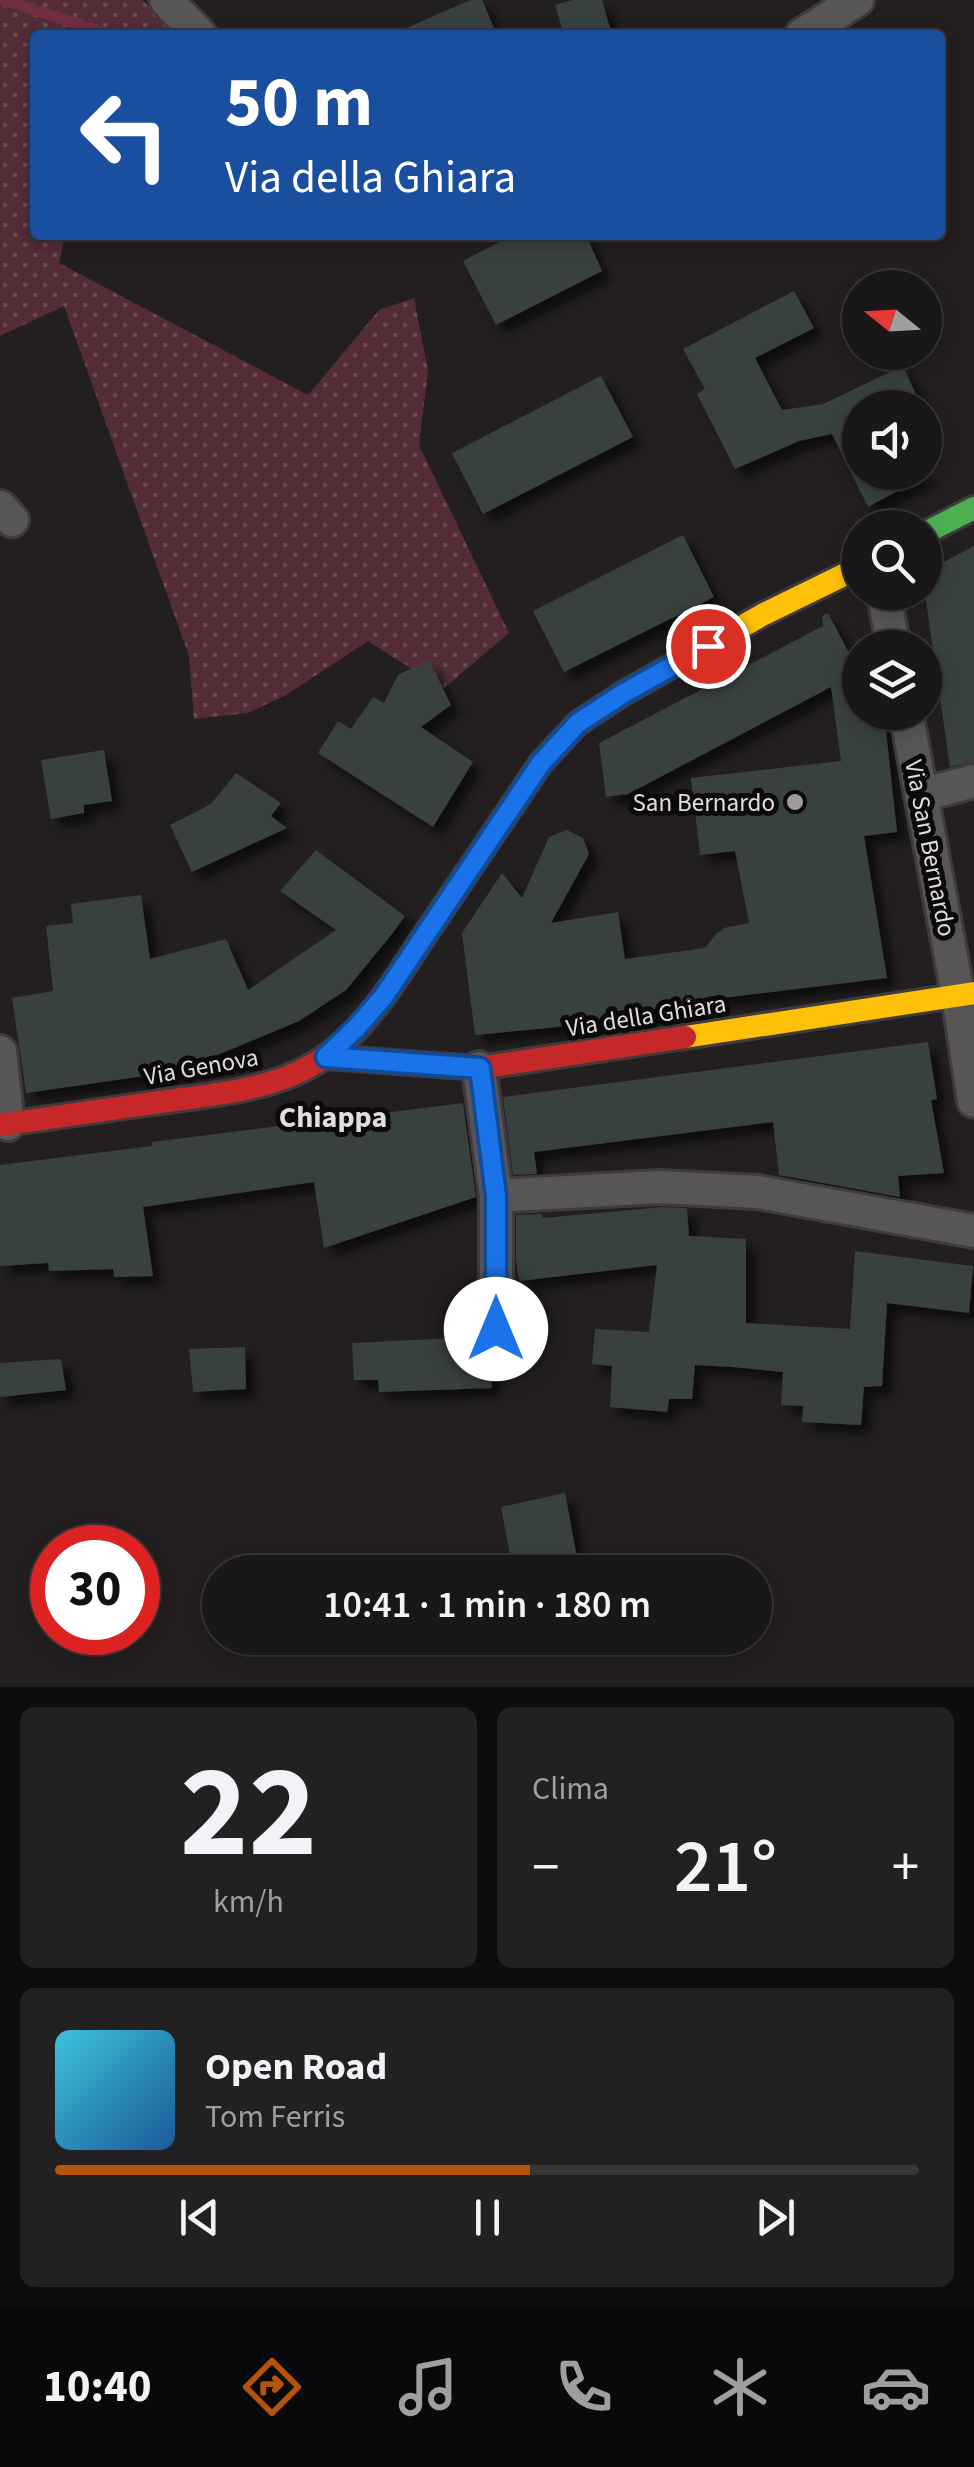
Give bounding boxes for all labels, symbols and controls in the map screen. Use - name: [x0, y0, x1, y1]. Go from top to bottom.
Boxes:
- text: 50 m: [225, 53, 373, 153]
- icon: left: [60, 70, 190, 200]
- text: Via della Ghiara: [225, 146, 516, 210]
- north arrow: [842, 270, 942, 370]
- map controls: [842, 270, 942, 730]
- button: sound: [842, 390, 942, 490]
- button: search: [842, 510, 942, 610]
- pin: [666, 604, 751, 689]
- icon: arrive: [681, 619, 736, 674]
- button: layers: [842, 630, 942, 730]
- street label: Via San Bernardo: [895, 757, 965, 940]
- place label: San Bernardo: [632, 785, 775, 821]
- marker: San Bernardo: [784, 791, 806, 813]
- street label: Via della Ghiara: [563, 986, 729, 1046]
- street label: Via Genova: [141, 1039, 261, 1095]
- district label: Chiappa: [279, 1096, 387, 1139]
- position arrow: [444, 1277, 548, 1381]
- speed limit sign: 30: [30, 1525, 160, 1655]
- text: 10:41 · 1 min · 180 m: [323, 1578, 651, 1632]
- text: 22: [180, 1721, 317, 1906]
- text: Clima: [532, 1766, 609, 1812]
- text: 21°: [674, 1814, 777, 1921]
- text: −: [532, 1829, 559, 1907]
- text: +: [892, 1829, 919, 1907]
- text: km/h: [213, 1879, 284, 1925]
- text: Open Road: [205, 2040, 387, 2094]
- text: Tom Ferris: [205, 2094, 345, 2140]
- icon: previous: [172, 2190, 227, 2245]
- icon: pause: [460, 2190, 515, 2245]
- icon: next: [748, 2190, 803, 2245]
- icon: directions: [237, 2352, 307, 2422]
- icon: music: [393, 2352, 463, 2422]
- icon: phone: [549, 2352, 619, 2422]
- icon: climate: [705, 2352, 775, 2422]
- icon: car: [861, 2352, 931, 2422]
- text: 10:40: [43, 2355, 152, 2419]

